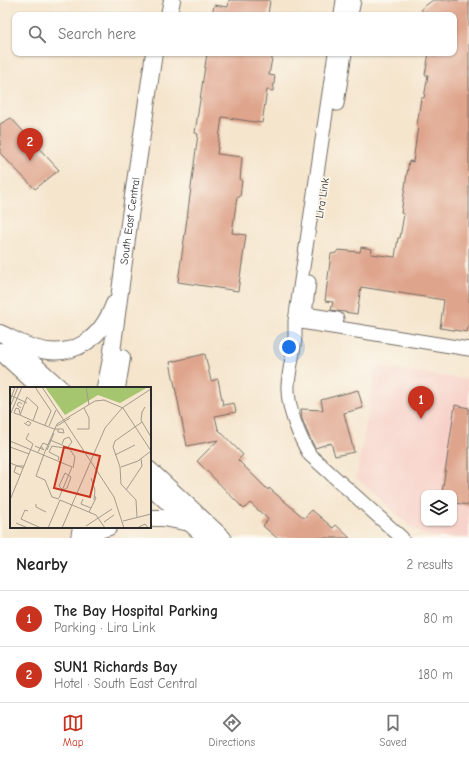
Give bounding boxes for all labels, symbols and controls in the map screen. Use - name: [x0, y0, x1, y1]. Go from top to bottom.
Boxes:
- search box: [12, 12, 457, 56]
- icon: search: [26, 23, 48, 45]
- text: Search here: [58, 25, 136, 43]
- pin: 2: [17, 128, 43, 161]
- street label: South East Central: [118, 176, 143, 265]
- street label: Lira Link: [313, 176, 332, 219]
- your location: [279, 337, 299, 357]
- pin: 1: [408, 386, 434, 419]
- inset map: [10, 387, 151, 528]
- map controls: [421, 490, 457, 526]
- button: layers: [421, 490, 457, 526]
- text: Nearby: [16, 555, 67, 574]
- text: 2 results: [406, 557, 453, 572]
- text: The Bay Hospital Parking: [54, 602, 218, 620]
- text: 1: [26, 611, 32, 626]
- text: 80 m: [423, 611, 453, 626]
- text: Parking · Lira Link: [54, 620, 155, 635]
- text: SUN1 Richards Bay: [54, 658, 177, 676]
- text: 2: [26, 667, 32, 682]
- text: 180 m: [418, 667, 453, 682]
- text: Hotel · South East Central: [54, 676, 197, 691]
- tab: Map: [62, 712, 84, 749]
- tab: Directions: [208, 712, 255, 749]
- tab: Saved: [379, 712, 407, 749]

